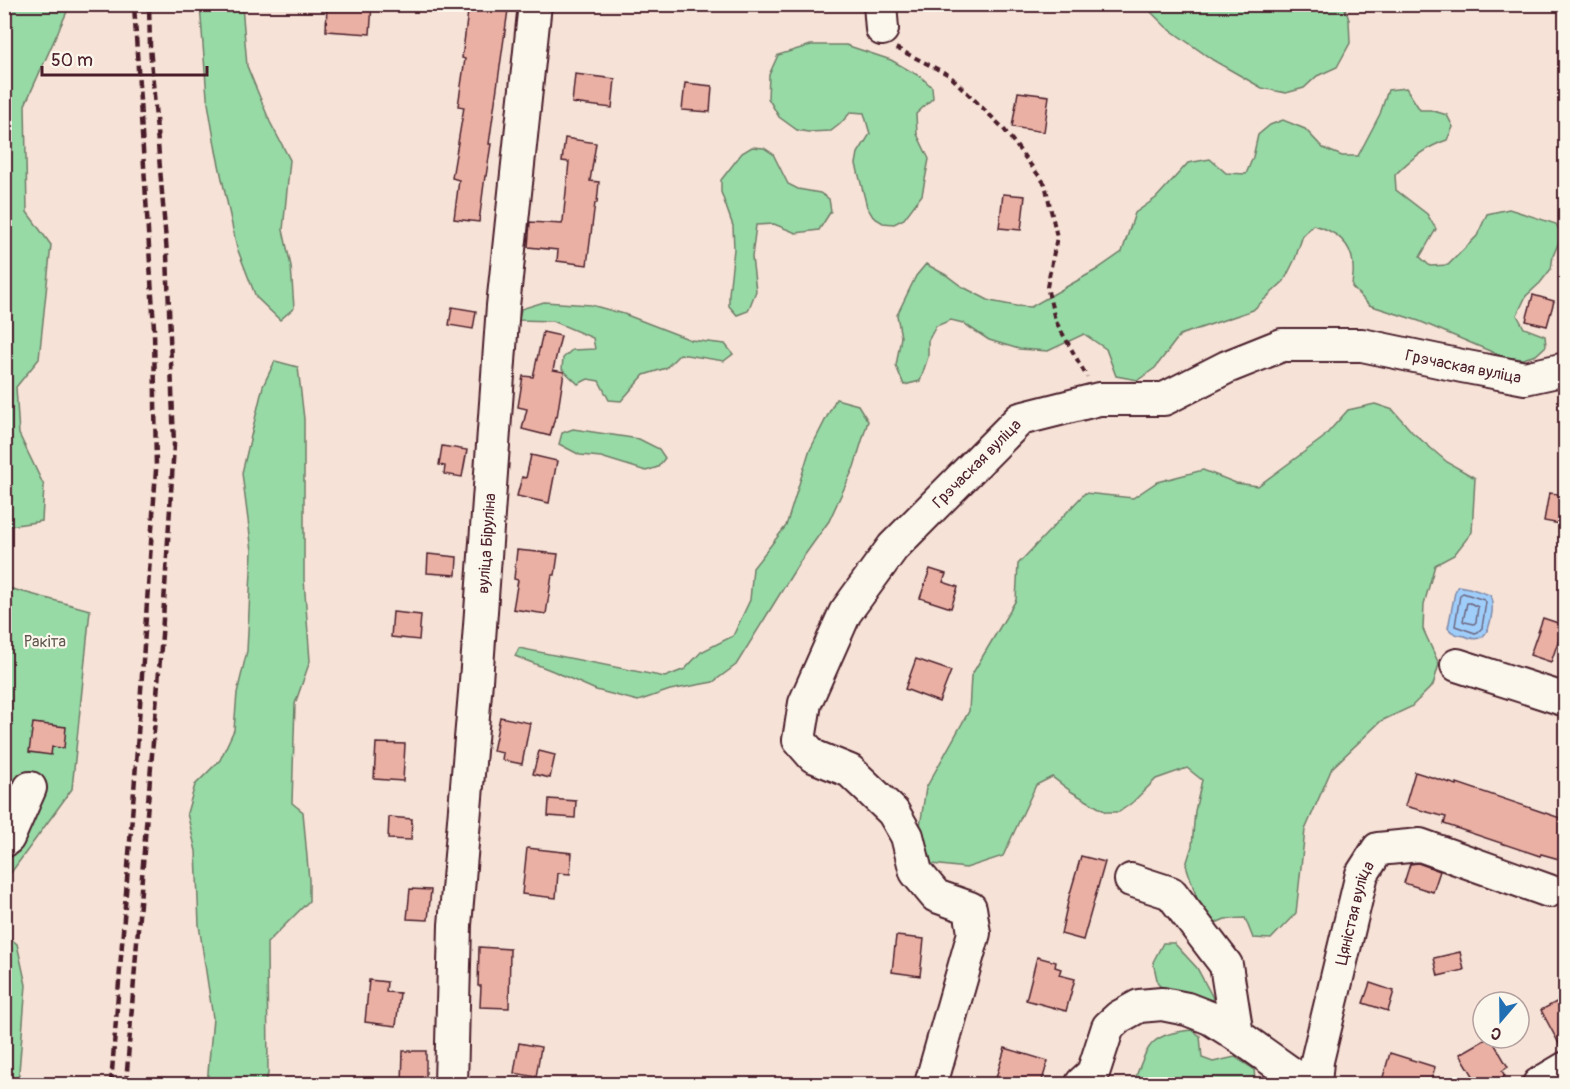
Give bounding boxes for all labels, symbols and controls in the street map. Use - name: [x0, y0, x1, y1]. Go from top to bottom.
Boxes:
- scale bar: [42, 39, 207, 77]
- text: 50 m: [51, 49, 93, 72]
- street label: Грэчаская вуліца: [1404, 345, 1523, 388]
- street label: Грэчаская вуліца: [928, 415, 1026, 513]
- street label: вуліца Біруліна: [473, 493, 500, 594]
- park label: Ракіта: [24, 632, 66, 652]
- street label: Цяністая вуліца: [1331, 857, 1379, 967]
- north arrow: [1471, 990, 1531, 1050]
- text: С: [1488, 1022, 1504, 1044]

